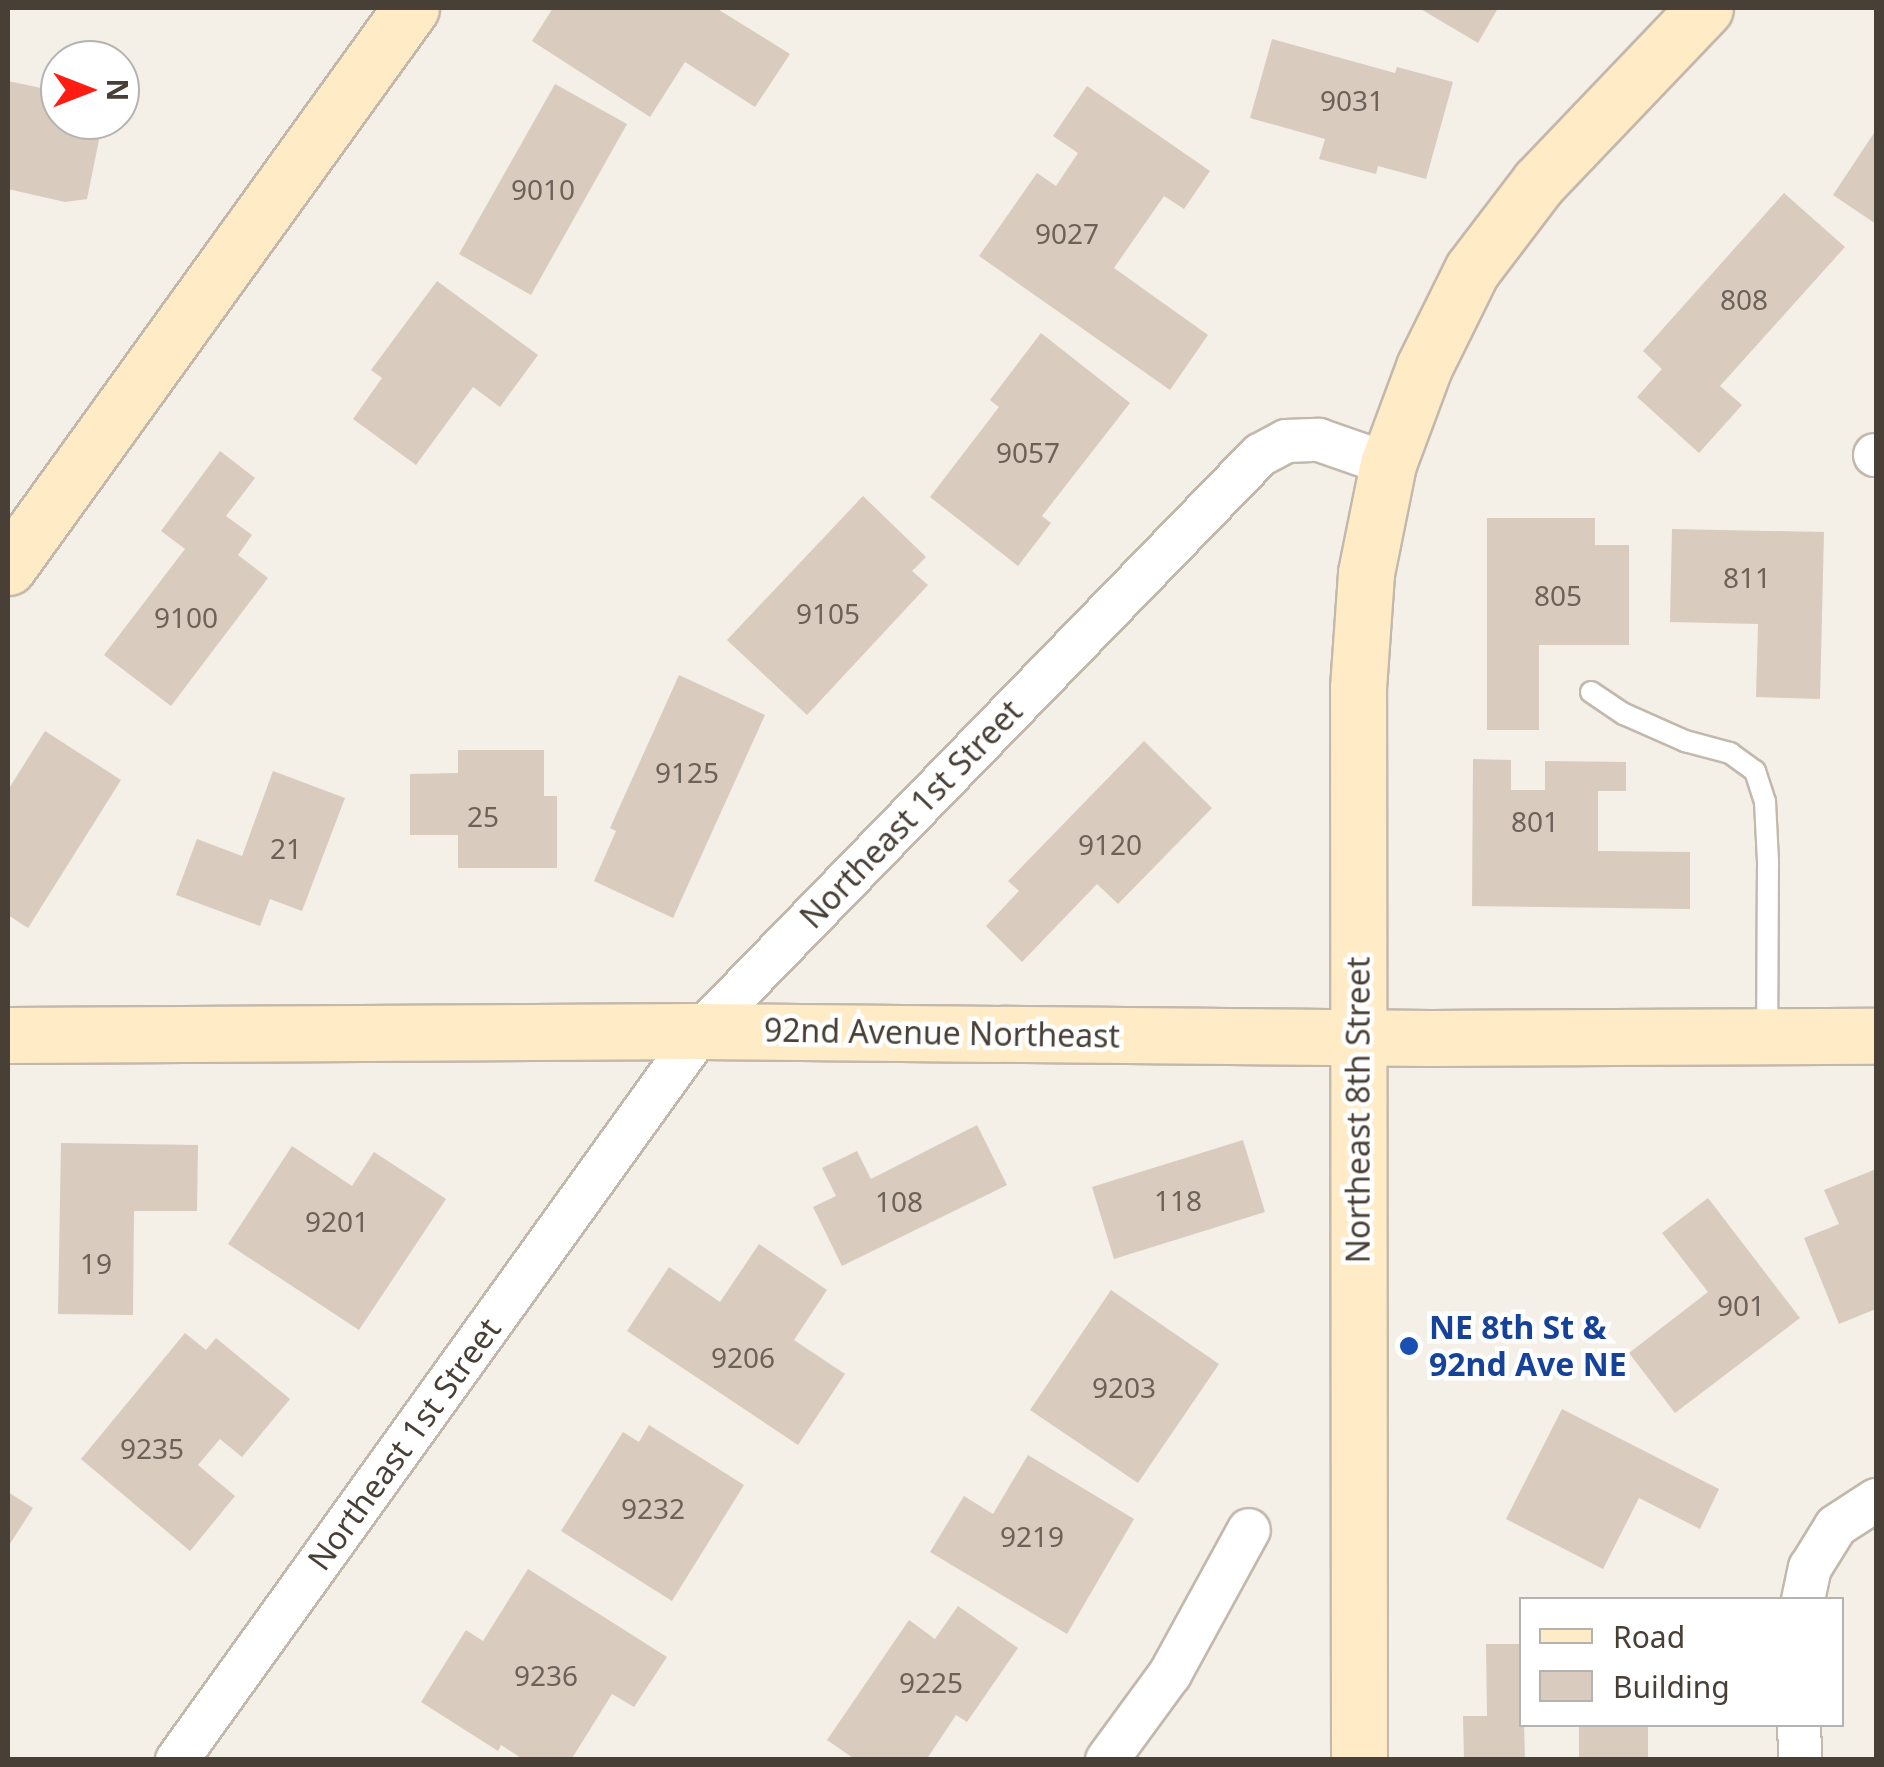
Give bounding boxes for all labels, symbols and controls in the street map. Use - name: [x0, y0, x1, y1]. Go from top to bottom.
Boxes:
- north arrow: [40, 40, 140, 140]
- text: N: [99, 79, 137, 101]
- house number: 9031: [1320, 83, 1384, 117]
- house number: 9010: [511, 172, 575, 206]
- house number: 9027: [1035, 216, 1099, 250]
- house number: 808: [1720, 282, 1768, 316]
- house number: 9057: [996, 435, 1060, 469]
- house number: 811: [1723, 560, 1771, 594]
- house number: 805: [1534, 578, 1582, 612]
- house number: 9105: [796, 596, 860, 630]
- house number: 9100: [154, 600, 218, 634]
- street label: Northeast 1st Street: [792, 692, 1030, 936]
- house number: 9125: [655, 755, 719, 789]
- house number: 25: [467, 799, 499, 833]
- house number: 801: [1511, 804, 1559, 838]
- house number: 9120: [1078, 827, 1142, 861]
- house number: 21: [270, 831, 302, 865]
- street label: Northeast 8th Street: [1339, 957, 1377, 1263]
- street label: 92nd Avenue Northeast: [764, 1011, 1120, 1055]
- house number: 118: [1154, 1183, 1202, 1217]
- house number: 108: [875, 1184, 923, 1218]
- house number: 9201: [305, 1204, 369, 1238]
- house number: 19: [80, 1246, 112, 1280]
- house number: 901: [1717, 1288, 1765, 1322]
- place label: NE 8th St & 92nd Ave NE: [1429, 1309, 1627, 1384]
- street label: Northeast 1st Street: [300, 1310, 508, 1578]
- marker: NE 8th St & 92nd Ave NE: [1398, 1335, 1420, 1357]
- house number: 9206: [711, 1340, 775, 1374]
- house number: 9203: [1092, 1370, 1156, 1404]
- house number: 9235: [120, 1431, 184, 1465]
- house number: 9232: [621, 1491, 685, 1525]
- house number: 9219: [1000, 1519, 1064, 1553]
- legend: [1519, 1597, 1844, 1727]
- text: Road: [1613, 1616, 1685, 1657]
- house number: 9236: [514, 1658, 578, 1692]
- house number: 9225: [899, 1665, 963, 1699]
- text: Building: [1613, 1666, 1730, 1707]

